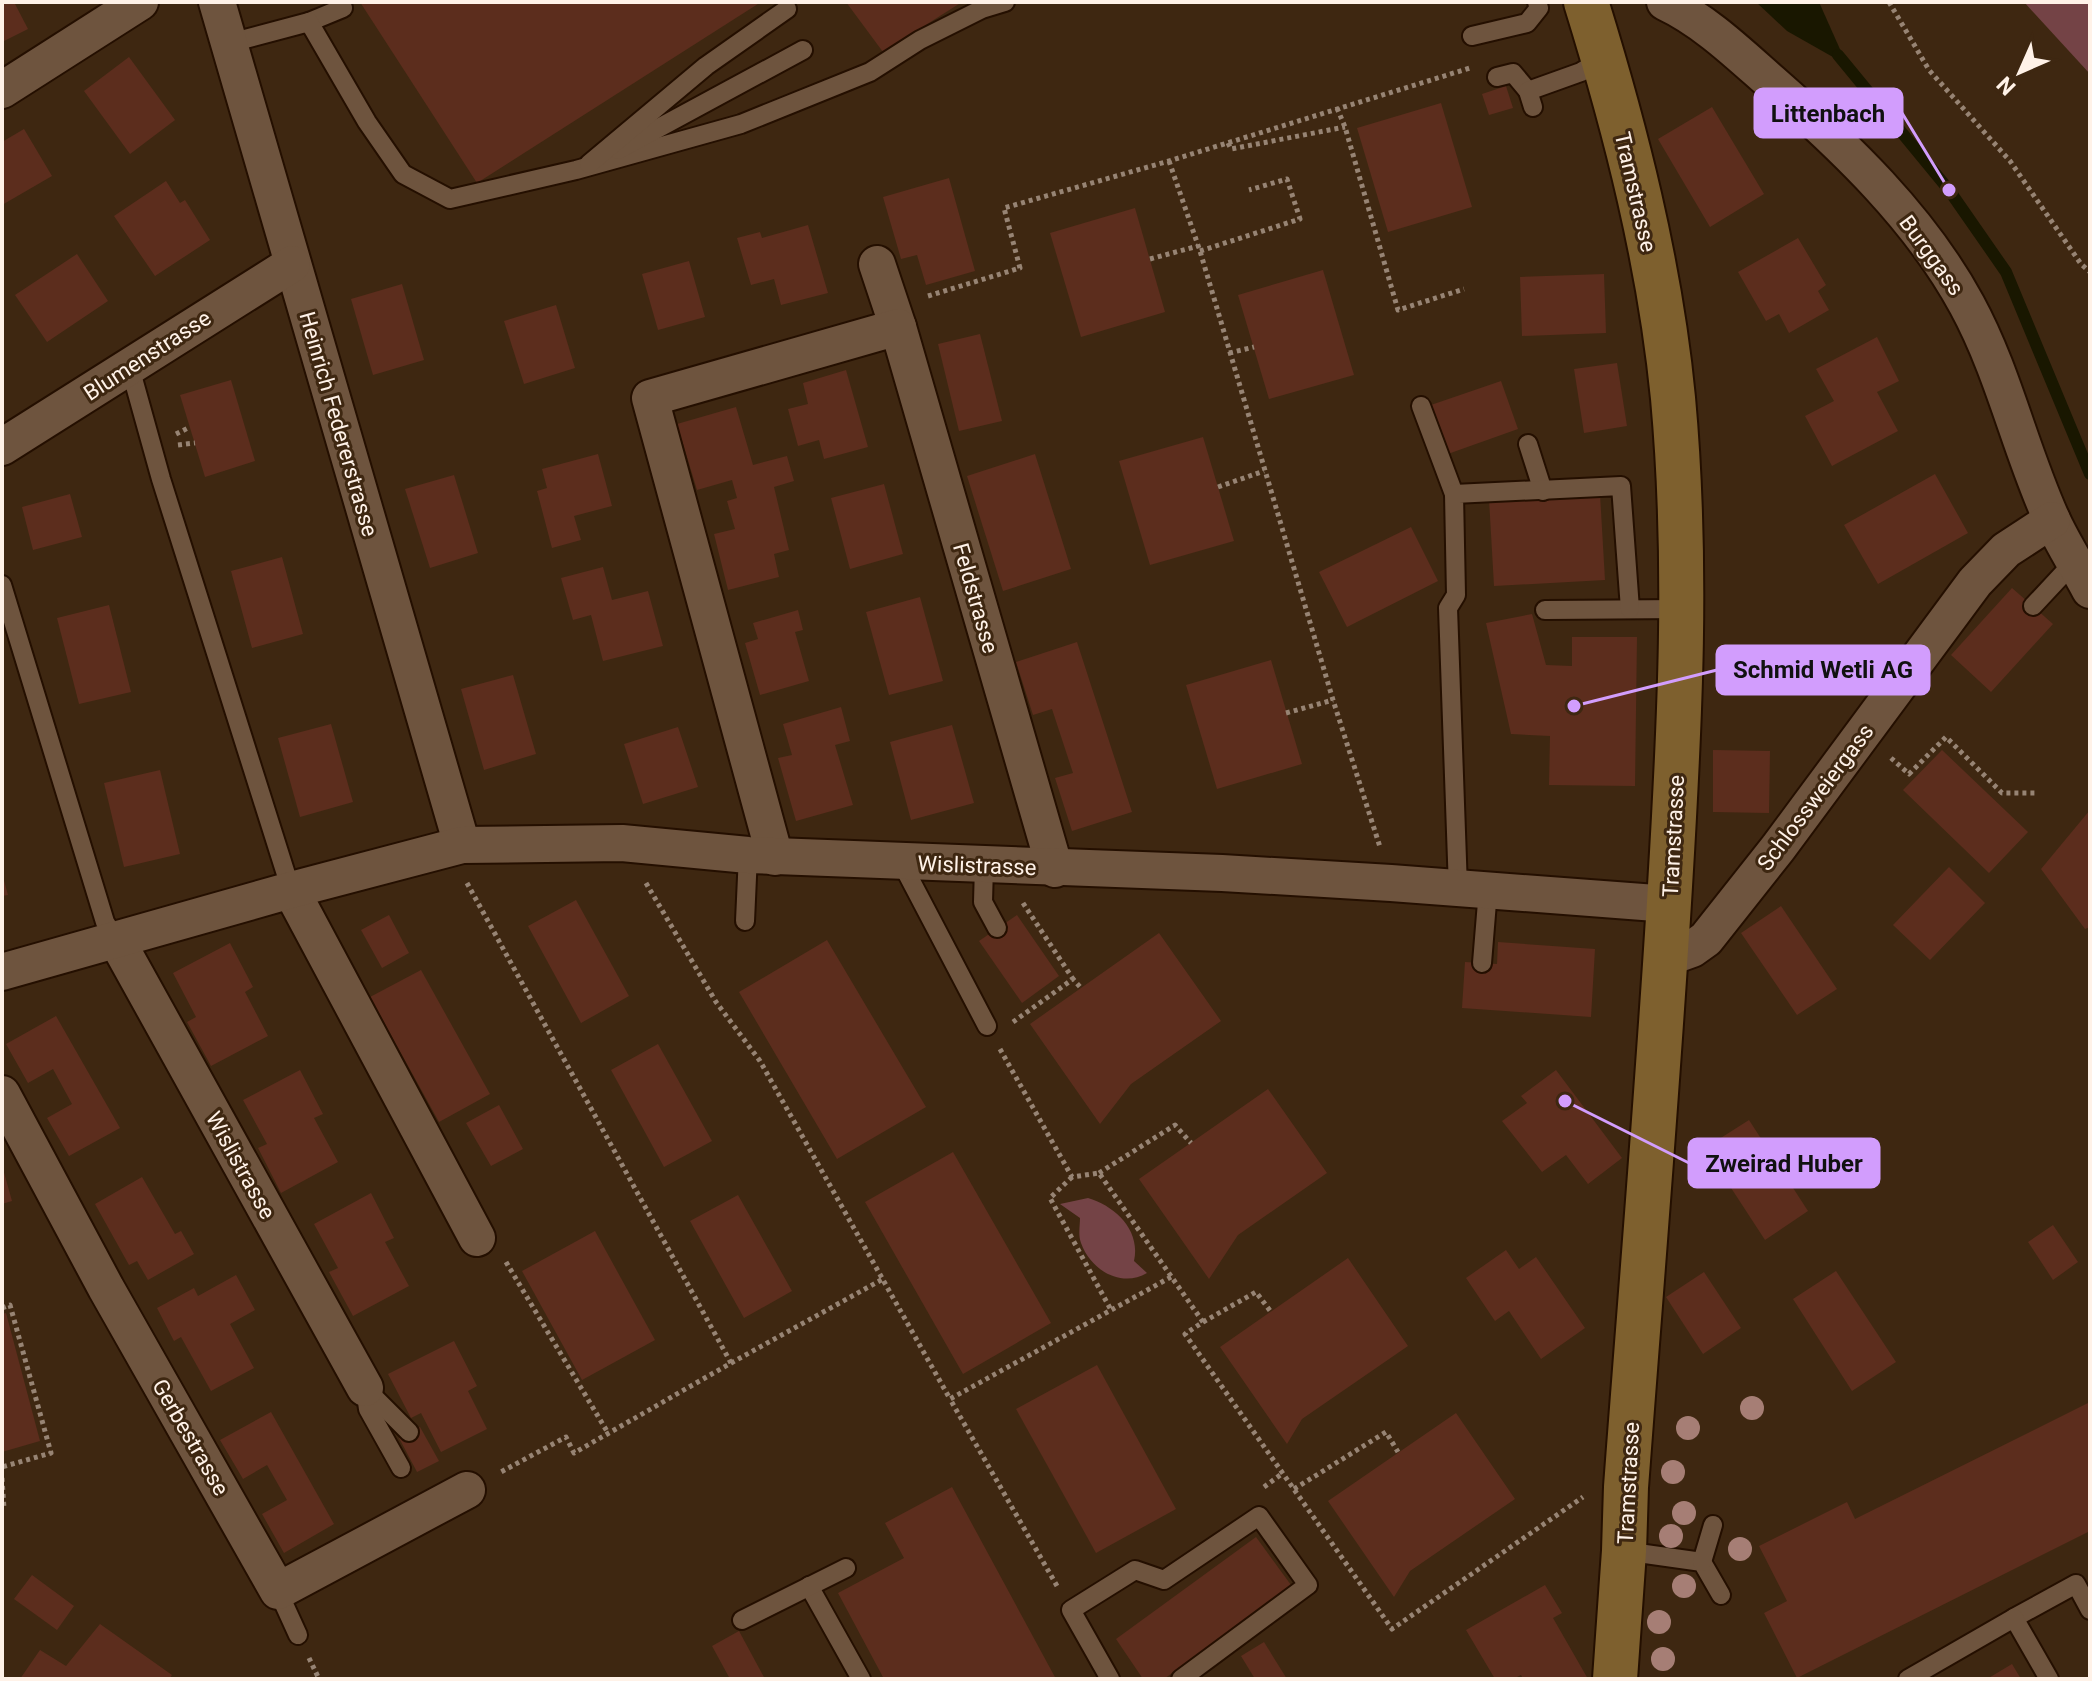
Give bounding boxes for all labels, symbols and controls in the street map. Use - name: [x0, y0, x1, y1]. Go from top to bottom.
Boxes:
- north arrow: [1980, 32, 2060, 112]
- text: N: [1992, 71, 2021, 100]
- callout: Littenbach: [1755, 89, 1902, 137]
- text: Littenbach: [1771, 100, 1885, 128]
- street label: Tramstrasse: [1610, 130, 1661, 255]
- street label: Burggass: [1894, 211, 1969, 300]
- street label: Blumenstrasse: [79, 305, 215, 406]
- street label: Heinrich Federerstrasse: [294, 309, 383, 539]
- street label: Feldstrasse: [948, 540, 1003, 656]
- callout: Schmid Wetli AG: [1717, 646, 1929, 694]
- text: Schmid Wetli AG: [1733, 656, 1913, 684]
- street label: Schlossweiergass: [1752, 719, 1879, 875]
- street label: Tramstrasse: [1658, 774, 1689, 898]
- street label: Wislistrasse: [917, 851, 1037, 880]
- street label: Wislistrasse: [201, 1107, 280, 1223]
- callout: Zweirad Huber: [1689, 1139, 1879, 1187]
- text: Zweirad Huber: [1705, 1150, 1863, 1178]
- street label: Gerbestrasse: [147, 1375, 234, 1500]
- street label: Tramstrasse: [1613, 1421, 1644, 1545]

